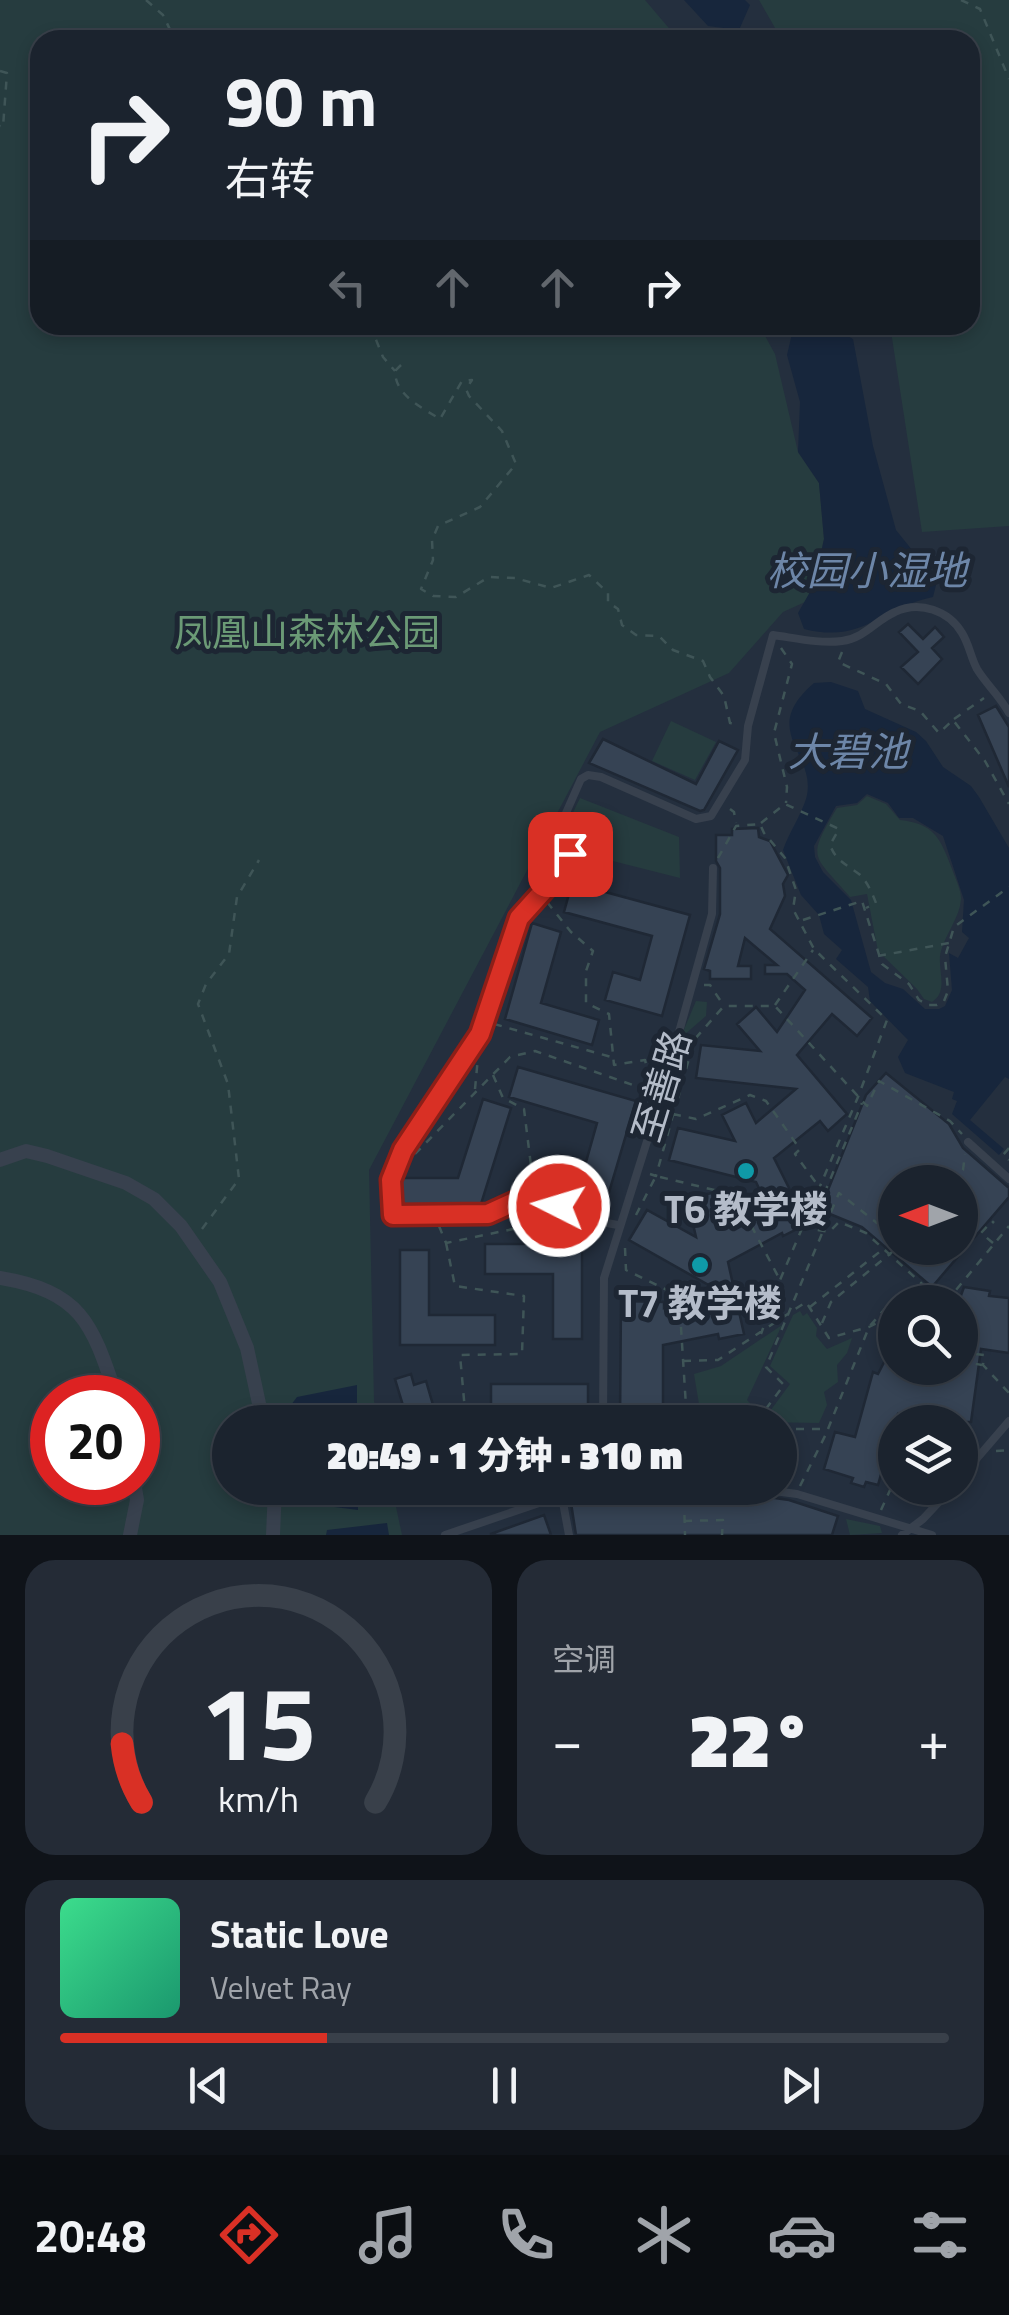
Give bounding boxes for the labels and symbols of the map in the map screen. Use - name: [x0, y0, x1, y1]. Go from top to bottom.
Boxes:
- water label: 校园小湿地: [767, 540, 971, 601]
- park label: 凤凰山森林公园: [174, 603, 440, 661]
- water label: 大碧池: [788, 721, 912, 782]
- pin: [528, 812, 613, 897]
- street label: 至善路: [617, 1023, 705, 1149]
- position arrow: [507, 1154, 611, 1258]
- marker: T6 教学楼: [735, 1160, 757, 1182]
- north arrow: [878, 1165, 978, 1265]
- place label: T6 教学楼: [664, 1180, 828, 1238]
- marker: T7 教学楼: [689, 1254, 711, 1276]
- place label: T7 教学楼: [618, 1274, 782, 1332]
- speed limit sign: 20: [30, 1375, 160, 1505]

